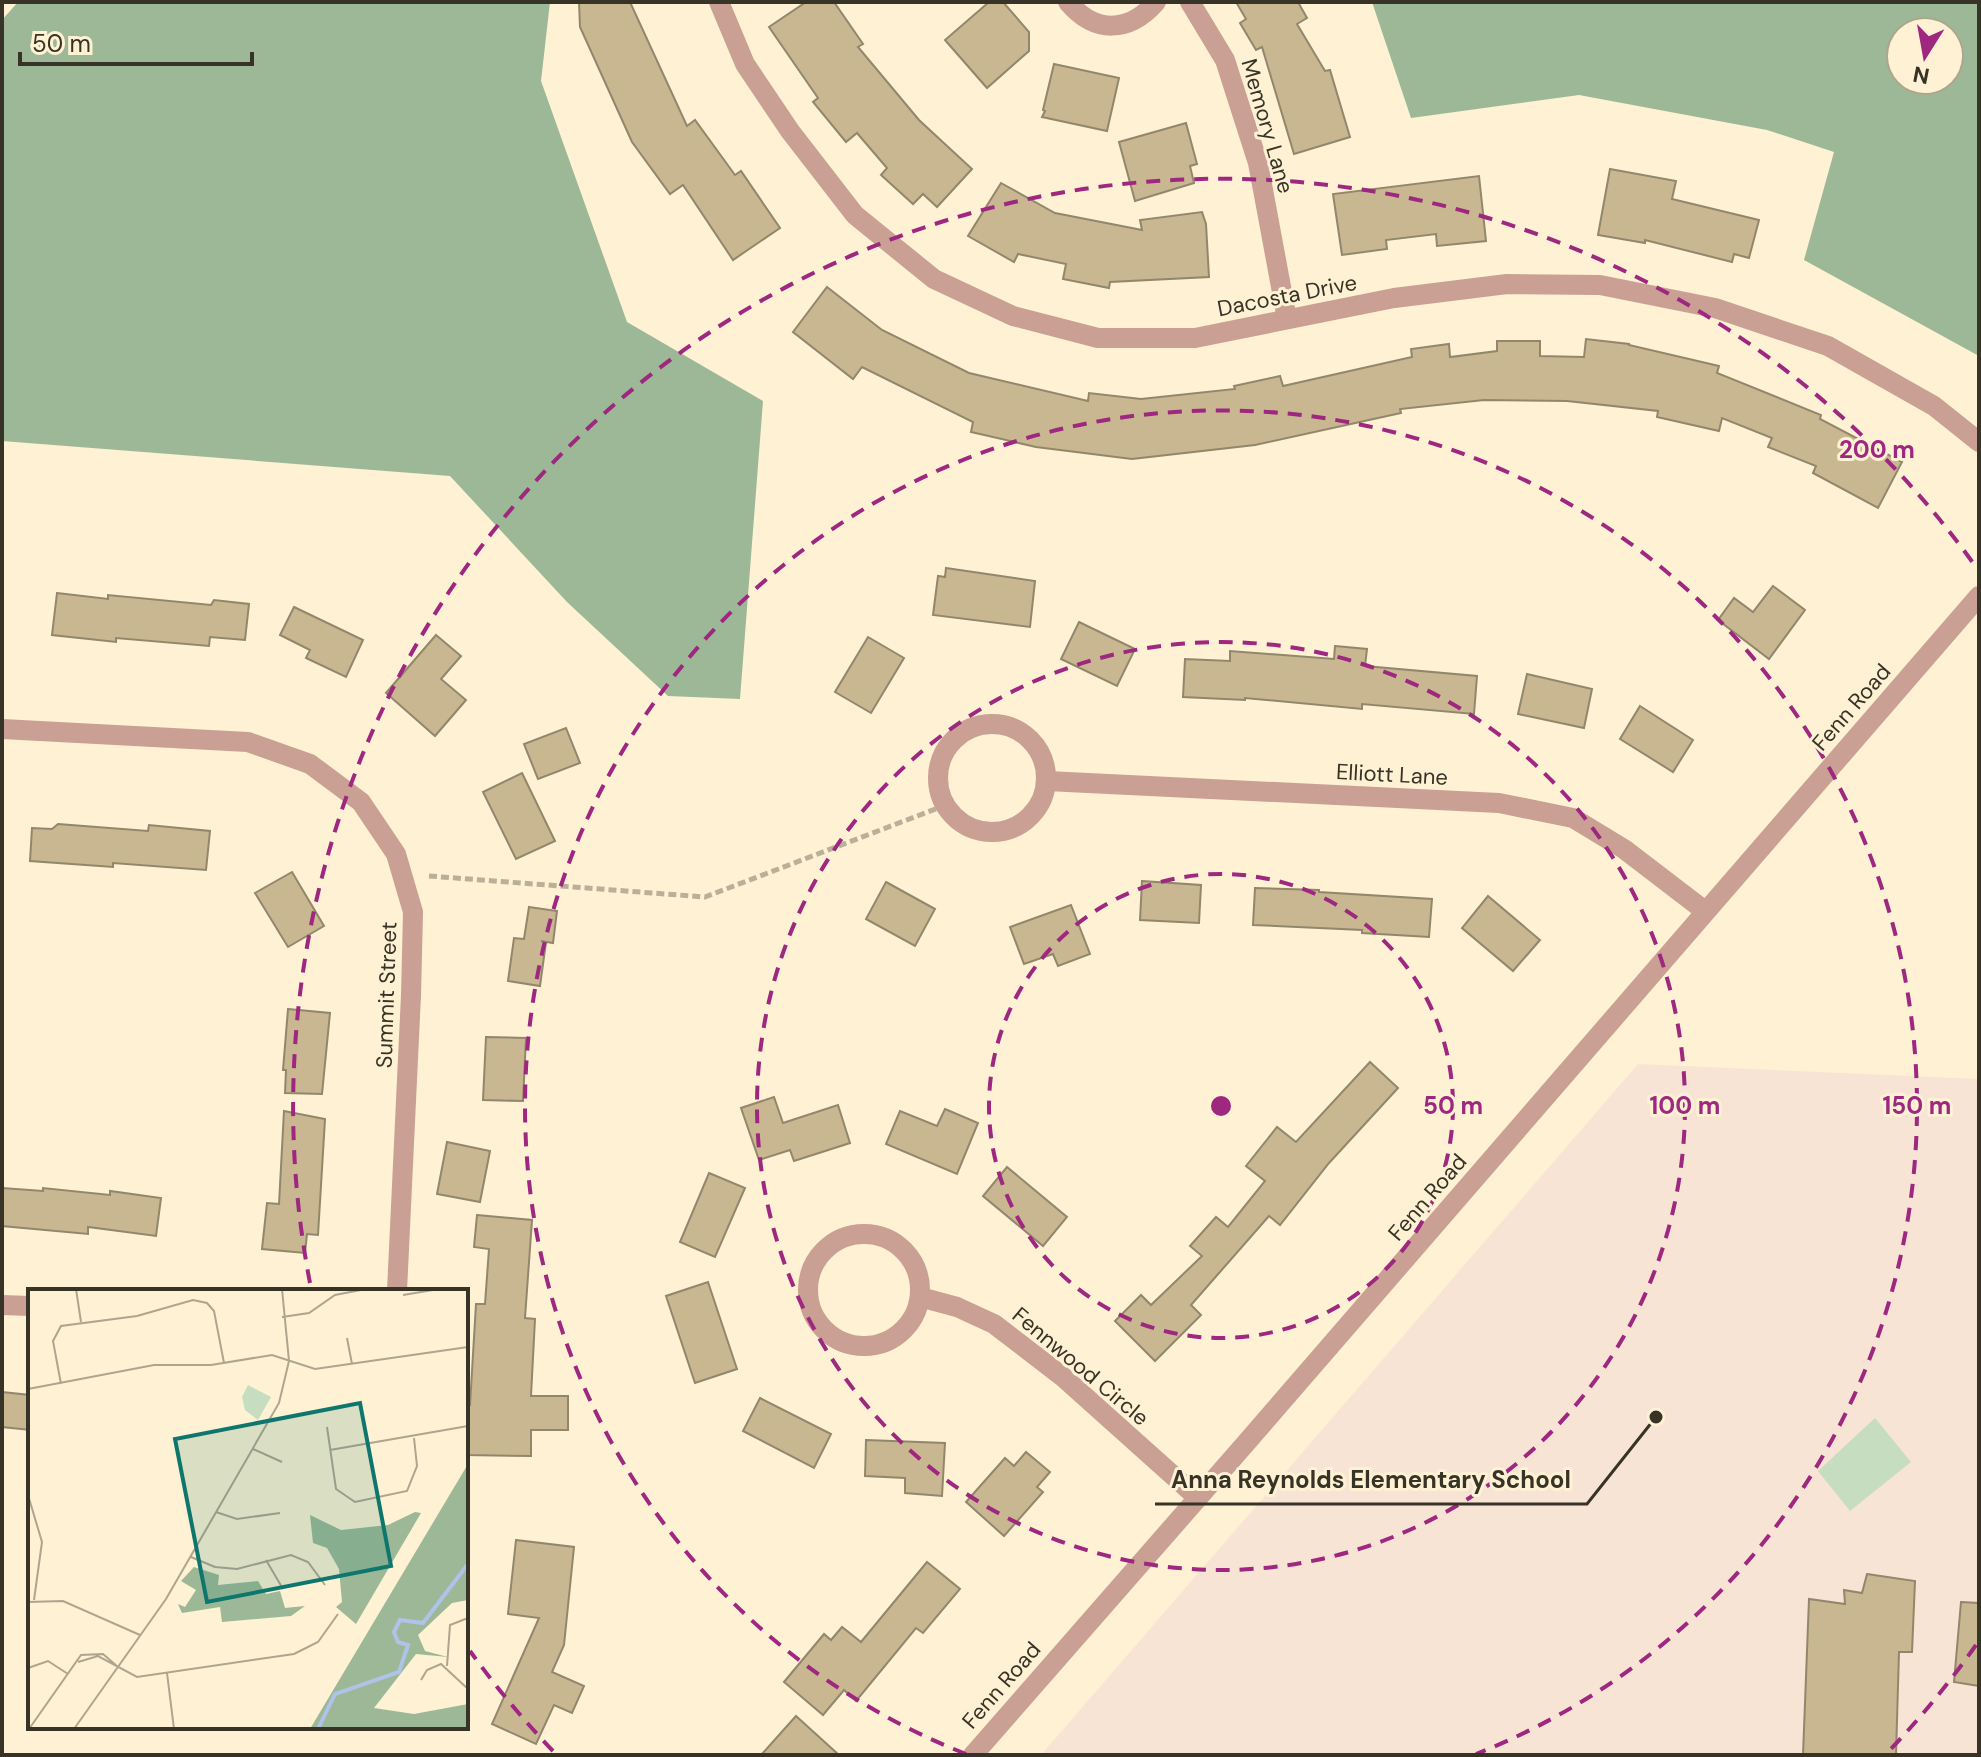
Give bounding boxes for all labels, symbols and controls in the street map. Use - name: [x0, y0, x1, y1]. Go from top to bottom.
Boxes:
- scale bar: [20, 16, 252, 66]
- north arrow: [1885, 16, 1965, 96]
- text: 50 m: [32, 28, 91, 59]
- street label: Memory Lane: [1234, 56, 1301, 197]
- text: N: [1911, 59, 1932, 91]
- street label: Dacosta Drive: [1215, 268, 1359, 323]
- text: 200 m: [1839, 434, 1915, 465]
- street label: Fenn Road: [1806, 658, 1897, 757]
- street label: Elliott Lane: [1335, 757, 1449, 792]
- street label: Summit Street: [369, 921, 404, 1069]
- text: 50 m: [1423, 1090, 1483, 1121]
- text: 100 m: [1650, 1090, 1720, 1121]
- text: 150 m: [1883, 1090, 1951, 1121]
- centre of rings: [1207, 1092, 1235, 1120]
- street label: Fenn Road: [1382, 1148, 1473, 1247]
- inset map: [28, 1289, 468, 1729]
- street label: Fennwood Circle: [1006, 1301, 1155, 1432]
- callout: Anna Reynolds Elementary School: [1155, 1456, 1587, 1504]
- text: Anna Reynolds Elementary School: [1171, 1464, 1571, 1495]
- street label: Fenn Road: [956, 1636, 1047, 1735]

